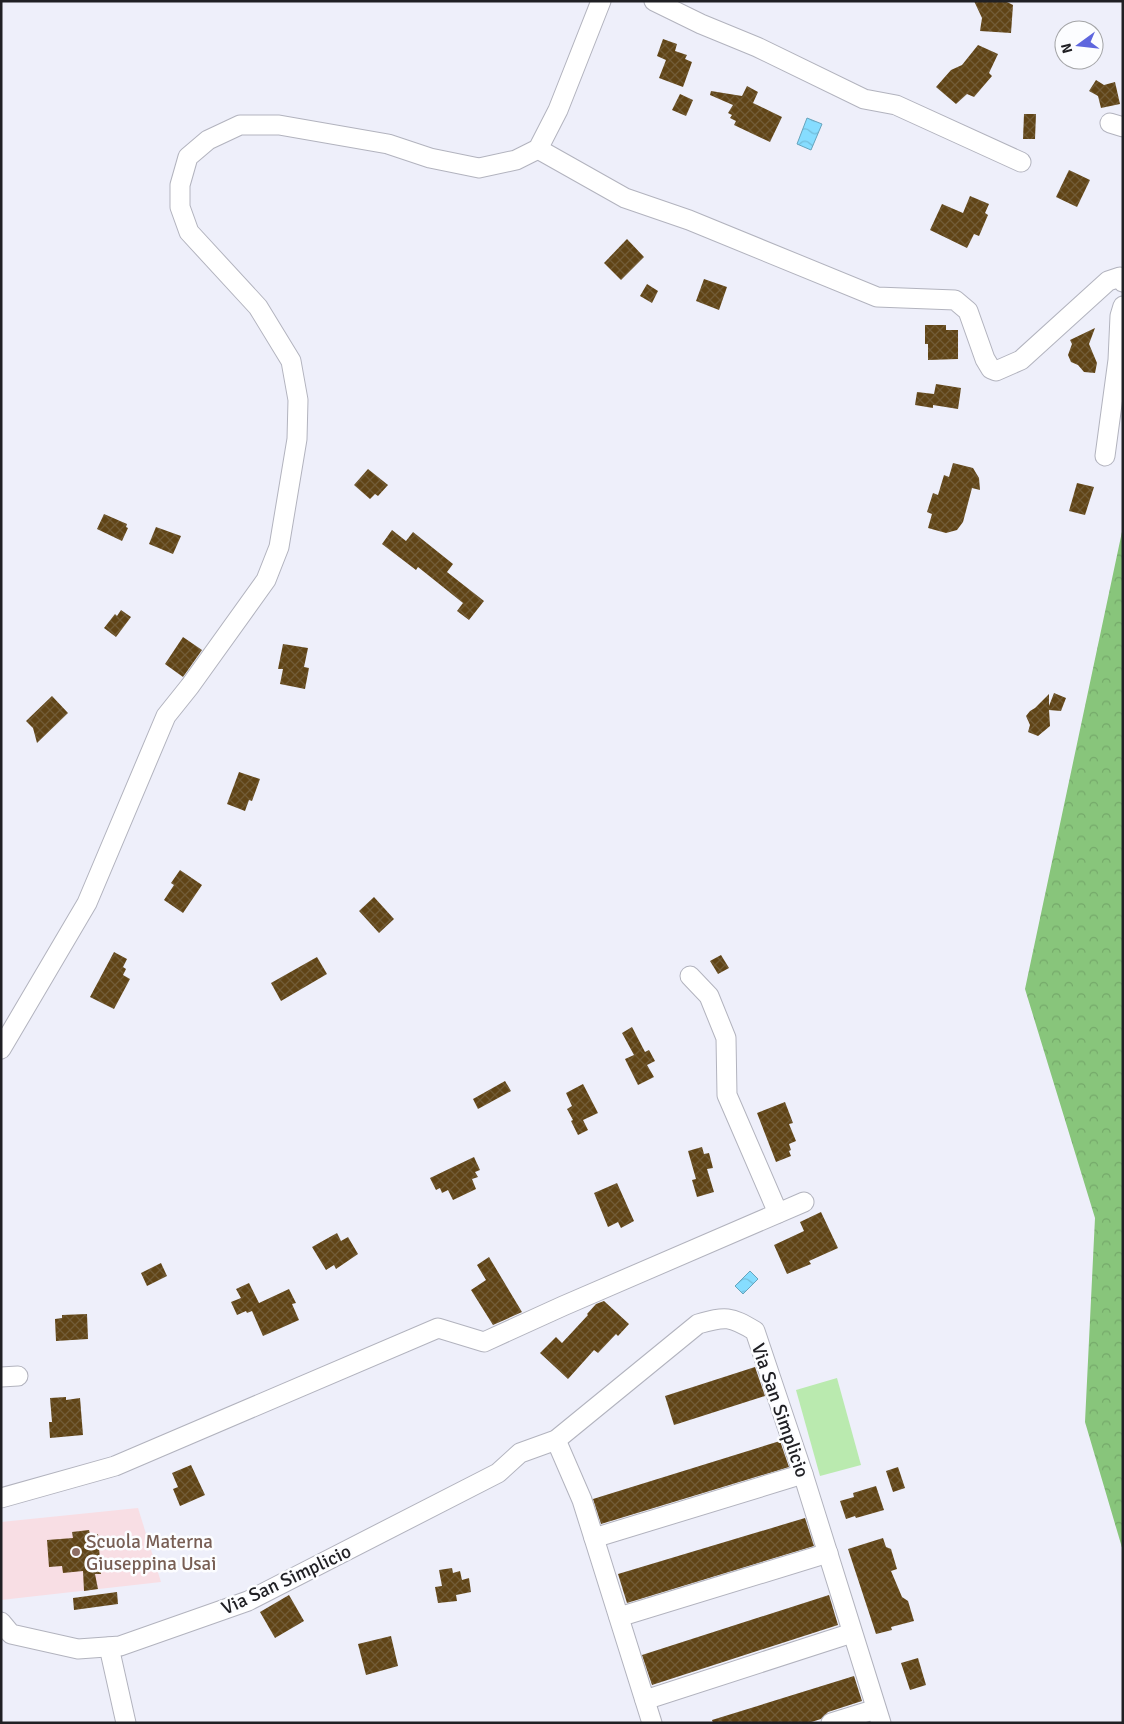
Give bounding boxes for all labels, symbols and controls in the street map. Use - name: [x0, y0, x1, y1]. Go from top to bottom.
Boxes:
- north arrow: [1054, 20, 1104, 70]
- text: N: [1057, 41, 1076, 55]
- street label: Via San Simplicio: [746, 1340, 814, 1481]
- place label: Scuola Materna Giuseppina Usai: [86, 1530, 216, 1576]
- street label: Via San Simplicio: [218, 1539, 355, 1620]
- marker: Scuola Materna Giuseppina Usai: [70, 1546, 82, 1558]

